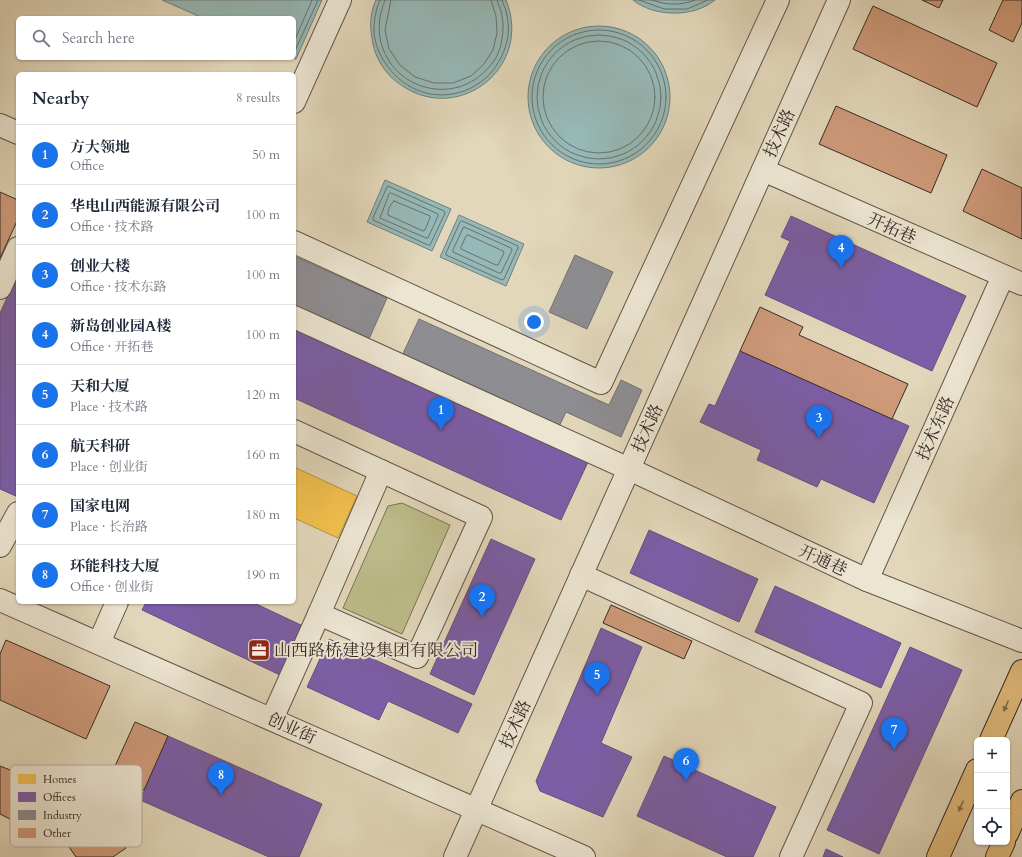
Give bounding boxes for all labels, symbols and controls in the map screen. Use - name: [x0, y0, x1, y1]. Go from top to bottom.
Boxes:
- search box: [16, 16, 296, 60]
- icon: search: [30, 27, 52, 49]
- text: Search here: [62, 28, 135, 48]
- text: Nearby: [32, 87, 89, 110]
- text: 8 results: [236, 89, 280, 107]
- street label: 技术路: [759, 105, 800, 161]
- text: 方大领地: [70, 137, 130, 157]
- text: 1: [42, 146, 48, 164]
- text: 50 m: [252, 146, 280, 164]
- text: Office: [70, 157, 104, 175]
- text: 华电山西能源有限公司: [70, 196, 220, 216]
- text: 2: [42, 206, 48, 224]
- text: 100 m: [246, 206, 280, 224]
- street label: 开拓巷: [864, 208, 920, 249]
- text: Office · 技术路: [70, 218, 154, 236]
- pin: 4: [828, 235, 854, 268]
- text: 创业大楼: [70, 256, 130, 276]
- text: 3: [42, 266, 48, 284]
- text: 100 m: [246, 266, 280, 284]
- text: Office · 技术东路: [70, 278, 167, 296]
- your location: [524, 312, 544, 332]
- text: 新岛创业园A楼: [70, 316, 171, 336]
- text: 4: [42, 326, 48, 344]
- text: 100 m: [246, 326, 280, 344]
- text: Office · 开拓巷: [70, 338, 154, 356]
- text: 天和大厦: [70, 376, 130, 396]
- text: 5: [42, 386, 48, 404]
- text: 120 m: [246, 386, 280, 404]
- street label: 技术东路: [911, 392, 960, 464]
- pin: 1: [428, 397, 454, 430]
- text: Place · 技术路: [70, 398, 148, 416]
- street label: 技术路: [627, 400, 668, 456]
- pin: 3: [806, 405, 832, 438]
- text: 航天科研: [70, 436, 130, 456]
- text: 6: [42, 446, 48, 464]
- text: 160 m: [246, 446, 280, 464]
- text: Place · 创业街: [70, 458, 148, 476]
- text: 国家电网: [70, 496, 130, 516]
- text: 7: [42, 506, 48, 524]
- text: 180 m: [246, 506, 280, 524]
- text: Place · 长治路: [70, 518, 148, 536]
- street label: 开通巷: [795, 539, 851, 582]
- text: 环能科技大厦: [70, 556, 160, 576]
- text: 8: [42, 566, 48, 584]
- text: 190 m: [246, 566, 280, 584]
- text: Office · 创业街: [70, 578, 154, 596]
- pin: 2: [469, 584, 495, 617]
- office icon: 山西路桥建设集团有限公司: [246, 637, 272, 663]
- place label: 山西路桥建设集团有限公司: [274, 639, 478, 662]
- pin: 5: [584, 662, 610, 695]
- street label: 技术路: [495, 696, 536, 752]
- one-way arrow: [1003, 700, 1009, 711]
- street label: 创业街: [264, 708, 320, 749]
- pin: 7: [881, 717, 907, 750]
- map controls: [974, 737, 1010, 845]
- button: +: [974, 737, 1010, 773]
- pin: 6: [673, 748, 699, 781]
- pin: 8: [208, 762, 234, 795]
- legend: [10, 765, 142, 847]
- text: Homes: [43, 772, 76, 787]
- button: −: [974, 773, 1010, 809]
- text: Offices: [43, 790, 76, 805]
- one-way arrow: [958, 800, 964, 811]
- text: Industry: [43, 808, 82, 823]
- button: locate: [974, 809, 1010, 845]
- text: Other: [43, 826, 72, 841]

